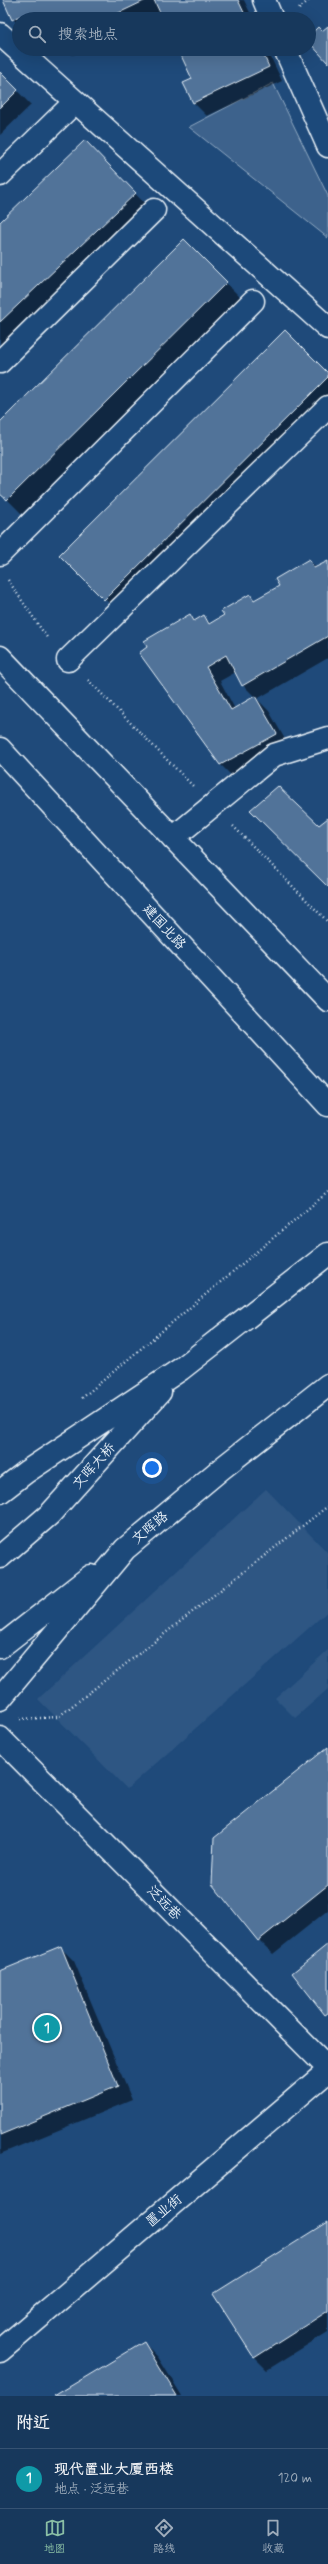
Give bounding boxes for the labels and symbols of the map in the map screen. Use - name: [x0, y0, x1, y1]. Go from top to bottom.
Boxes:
- street label: 建国北路: [138, 900, 190, 954]
- street label: 文晖大桥: [69, 1439, 119, 1493]
- your location: [142, 1458, 162, 1478]
- street label: 文晖路: [128, 1508, 172, 1548]
- street label: 泛远巷: [143, 1882, 186, 1925]
- pin: 1: [34, 2013, 60, 2043]
- street label: 置业街: [142, 2191, 186, 2231]

